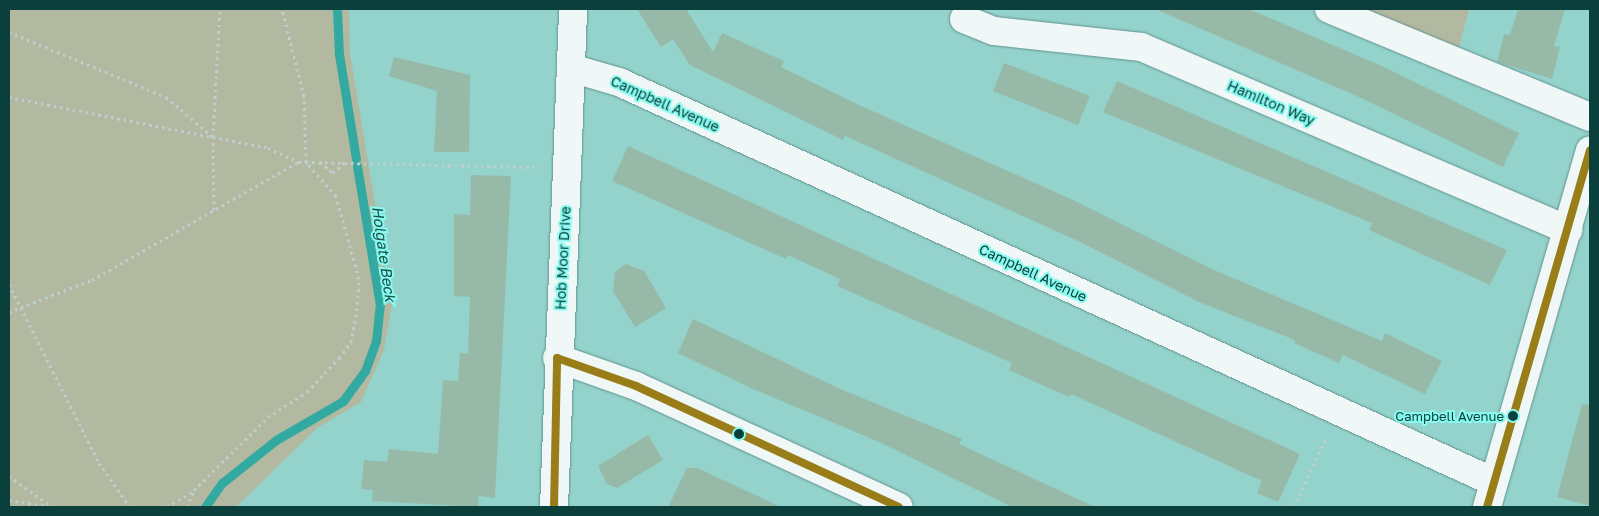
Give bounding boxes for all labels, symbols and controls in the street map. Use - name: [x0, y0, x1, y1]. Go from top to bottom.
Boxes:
- street label: Campbell Avenue: [608, 73, 722, 135]
- street label: Hamilton Way: [1225, 77, 1317, 129]
- water label: Holgate Beck: [368, 205, 400, 303]
- street label: Hob Moor Drive: [552, 206, 574, 310]
- street label: Campbell Avenue: [976, 241, 1090, 305]
- place label: Campbell Avenue: [1395, 408, 1504, 424]
- marker: Campbell Avenue: [1508, 411, 1518, 421]
- unlabelled marker: [734, 429, 744, 439]

